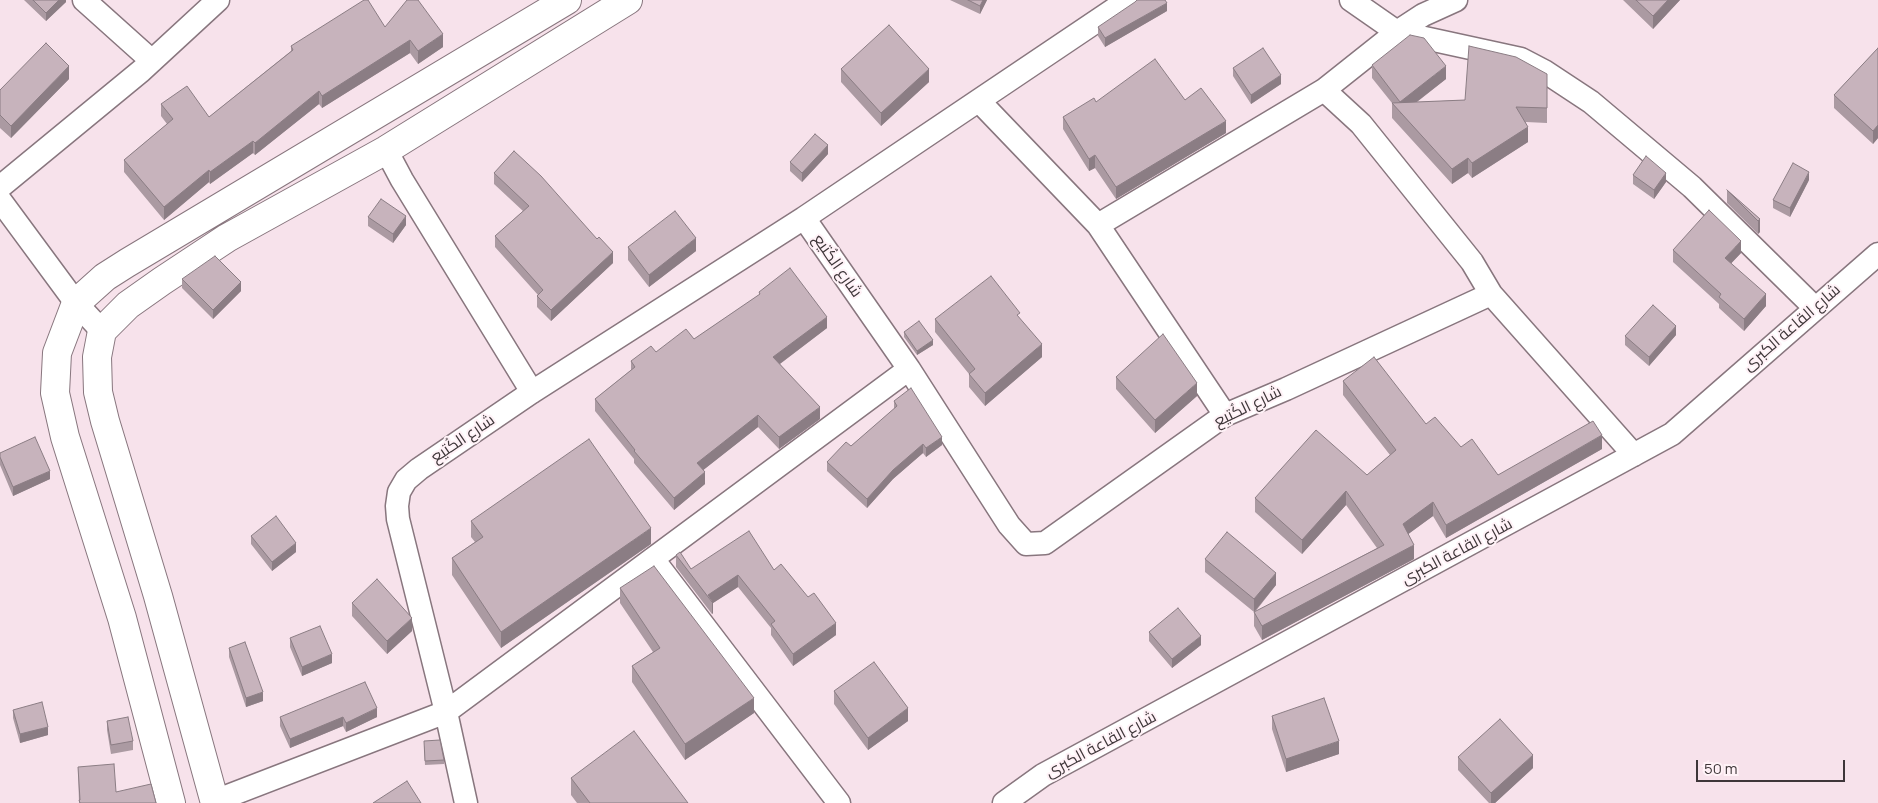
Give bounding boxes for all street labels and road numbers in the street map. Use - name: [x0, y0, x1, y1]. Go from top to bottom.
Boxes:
- street label: شارع الكُتيع: [808, 231, 866, 301]
- street label: شارع القاعة الكبرى: [1739, 280, 1845, 376]
- street label: شارع الكُتيع: [1211, 382, 1285, 432]
- street label: شارع الكُتيع: [427, 411, 499, 467]
- street label: شارع القاعة الكبرى: [1398, 515, 1516, 589]
- street label: شارع القاعة الكبرى: [1042, 708, 1160, 782]

